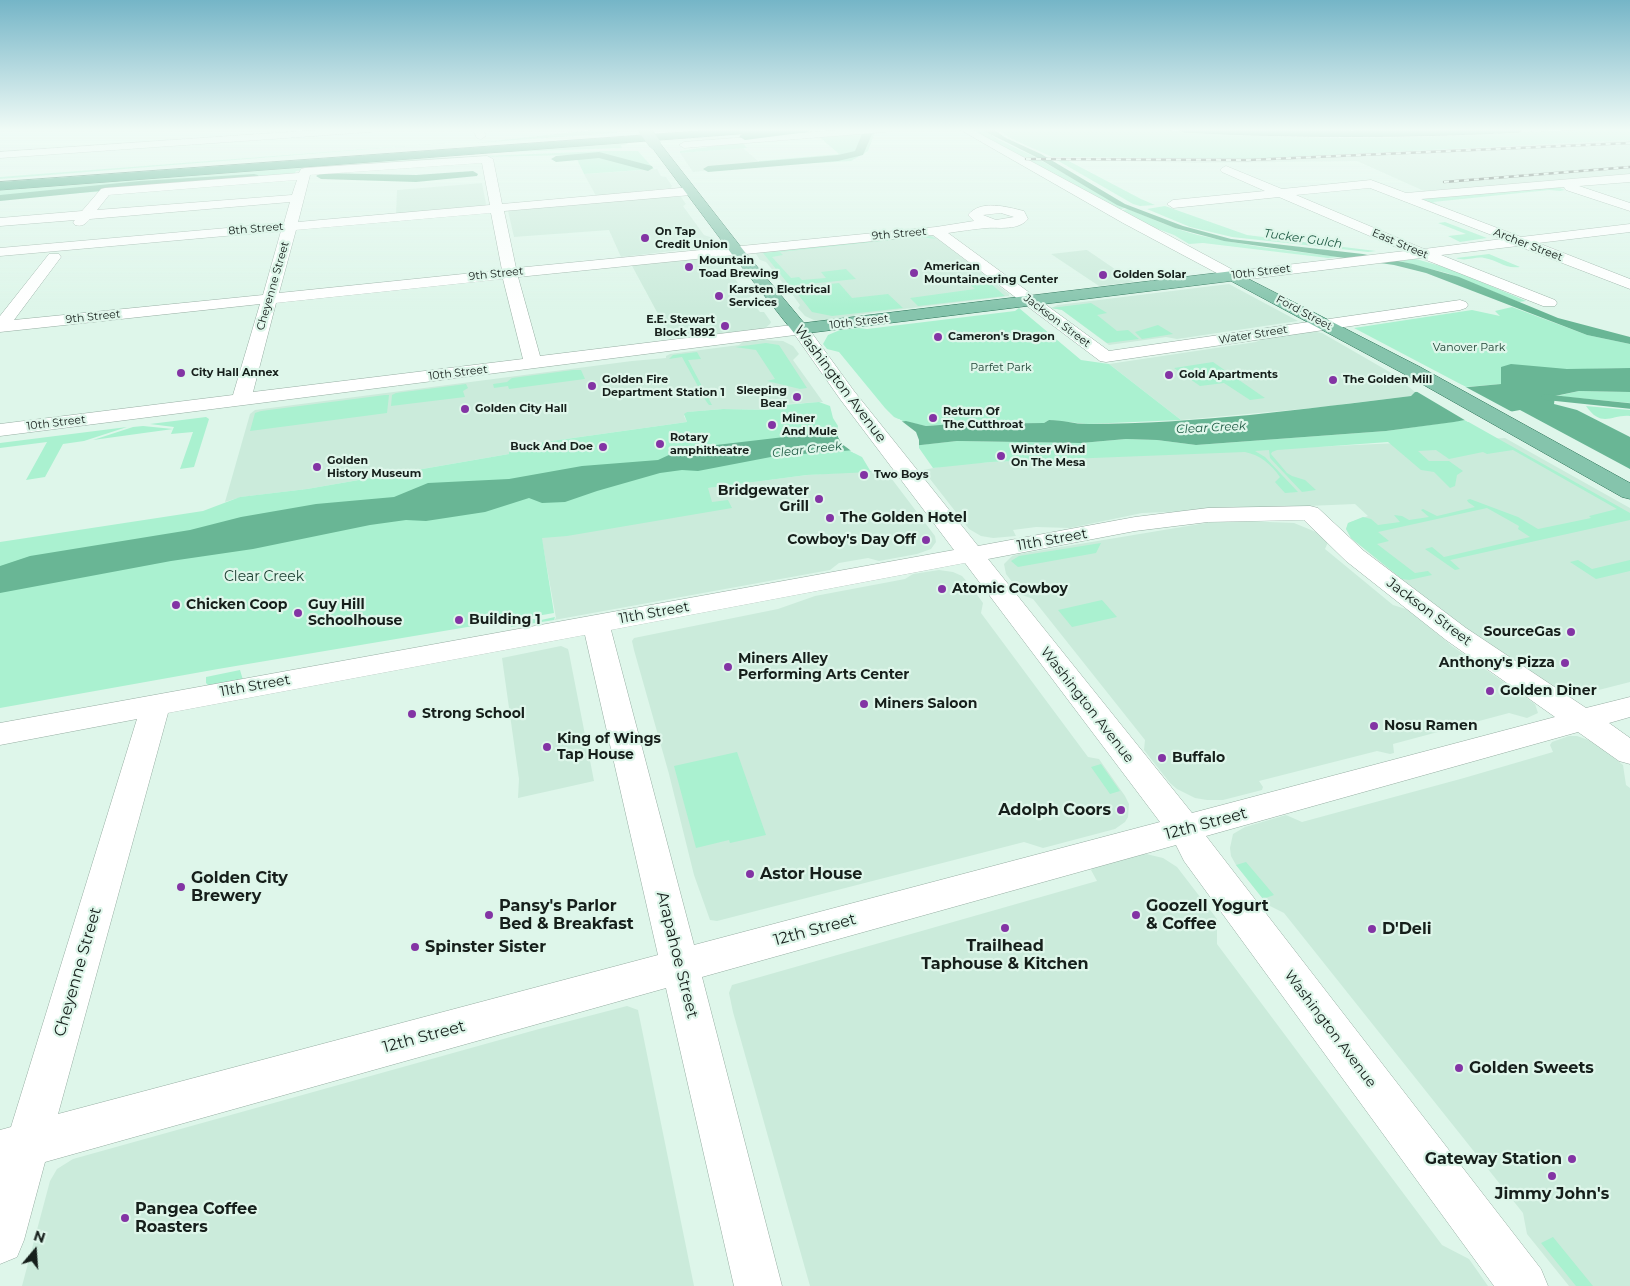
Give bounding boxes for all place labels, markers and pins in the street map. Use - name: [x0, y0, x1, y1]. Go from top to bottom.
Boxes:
- place label: On Tap Credit Union: [655, 225, 728, 251]
- marker: On Tap Credit Union: [639, 232, 651, 244]
- place label: Mountain Toad Brewing: [699, 254, 779, 280]
- place label: American Mountaineering Center: [924, 260, 1058, 286]
- marker: Mountain Toad Brewing: [683, 261, 695, 273]
- marker: American Mountaineering Center: [908, 267, 920, 279]
- place label: Golden Solar: [1113, 268, 1186, 282]
- marker: Golden Solar: [1097, 269, 1109, 281]
- place label: Karsten Electrical Services: [729, 283, 830, 309]
- marker: Karsten Electrical Services: [713, 290, 725, 302]
- place label: E.E. Stewart Block 1892: [646, 313, 715, 339]
- marker: E.E. Stewart Block 1892: [719, 320, 731, 332]
- place label: Cameron's Dragon: [948, 330, 1055, 344]
- marker: Cameron's Dragon: [932, 331, 944, 343]
- place label: City Hall Annex: [191, 366, 279, 380]
- marker: City Hall Annex: [175, 367, 187, 379]
- place label: Gold Apartments: [1179, 368, 1278, 382]
- marker: Gold Apartments: [1163, 369, 1175, 381]
- place label: Golden Fire Department Station 1: [602, 373, 725, 399]
- place label: The Golden Mill: [1343, 373, 1432, 387]
- marker: The Golden Mill: [1327, 374, 1339, 386]
- marker: Golden Fire Department Station 1: [586, 380, 598, 392]
- place label: Sleeping Bear: [737, 384, 787, 410]
- marker: Sleeping Bear: [791, 391, 803, 403]
- place label: Golden City Hall: [475, 402, 567, 416]
- marker: Golden City Hall: [459, 403, 471, 415]
- place label: Return Of The Cutthroat: [943, 405, 1023, 431]
- place label: Miner And Mule: [782, 412, 837, 438]
- marker: Return Of The Cutthroat: [927, 412, 939, 424]
- marker: Miner And Mule: [766, 419, 778, 431]
- place label: Rotary amphitheatre: [670, 431, 749, 457]
- marker: Rotary amphitheatre: [654, 438, 666, 450]
- place label: Buck And Doe: [510, 440, 593, 454]
- marker: Buck And Doe: [597, 441, 609, 453]
- place label: Winter Wind On The Mesa: [1011, 443, 1086, 469]
- marker: Winter Wind On The Mesa: [995, 450, 1007, 462]
- place label: Golden History Museum: [327, 454, 421, 480]
- marker: Golden History Museum: [311, 461, 323, 473]
- place label: Two Boys: [874, 468, 929, 482]
- marker: Two Boys: [858, 469, 870, 481]
- place label: Bridgewater Grill: [718, 483, 809, 516]
- marker: Bridgewater Grill: [813, 493, 825, 505]
- place label: The Golden Hotel: [840, 510, 967, 526]
- marker: The Golden Hotel: [824, 512, 836, 524]
- place label: Cowboy's Day Off: [787, 532, 916, 548]
- marker: Cowboy's Day Off: [920, 534, 932, 546]
- place label: Atomic Cowboy: [952, 581, 1068, 597]
- marker: Atomic Cowboy: [936, 583, 948, 595]
- place label: Chicken Coop: [186, 597, 287, 613]
- place label: Guy Hill Schoolhouse: [308, 597, 402, 630]
- marker: Chicken Coop: [170, 599, 182, 611]
- marker: Guy Hill Schoolhouse: [292, 607, 304, 619]
- place label: Building 1: [469, 612, 541, 628]
- marker: Building 1: [453, 614, 465, 626]
- place label: SourceGas: [1483, 624, 1561, 640]
- marker: SourceGas: [1565, 626, 1577, 638]
- place label: Miners Alley Performing Arts Center: [738, 651, 909, 684]
- place label: Anthony's Pizza: [1439, 655, 1555, 671]
- marker: Anthony's Pizza: [1559, 657, 1571, 669]
- marker: Miners Alley Performing Arts Center: [722, 661, 734, 673]
- place label: Golden Diner: [1500, 683, 1597, 699]
- marker: Golden Diner: [1484, 685, 1496, 697]
- place label: Miners Saloon: [874, 696, 977, 712]
- marker: Miners Saloon: [858, 698, 870, 710]
- place label: Strong School: [422, 706, 525, 722]
- marker: Strong School: [406, 708, 418, 720]
- place label: Nosu Ramen: [1384, 718, 1478, 734]
- marker: Nosu Ramen: [1368, 720, 1380, 732]
- place label: King of Wings Tap House: [557, 731, 661, 764]
- marker: King of Wings Tap House: [541, 741, 553, 753]
- place label: Buffalo: [1172, 750, 1225, 766]
- marker: Buffalo: [1156, 752, 1168, 764]
- place label: Adolph Coors: [998, 800, 1111, 820]
- marker: Adolph Coors: [1115, 804, 1127, 816]
- place label: Astor House: [760, 864, 862, 884]
- place label: Golden City Brewery: [191, 868, 288, 906]
- marker: Astor House: [744, 868, 756, 880]
- marker: Golden City Brewery: [175, 881, 187, 893]
- place label: Pansy's Parlor Bed & Breakfast: [499, 896, 634, 934]
- place label: Goozell Yogurt & Coffee: [1146, 896, 1269, 934]
- marker: Pansy's Parlor Bed & Breakfast: [483, 909, 495, 921]
- marker: Goozell Yogurt & Coffee: [1130, 909, 1142, 921]
- place label: D'Deli: [1382, 919, 1432, 939]
- marker: Trailhead Taphouse & Kitchen: [999, 922, 1011, 934]
- marker: D'Deli: [1366, 923, 1378, 935]
- place label: Trailhead Taphouse & Kitchen: [921, 936, 1089, 974]
- place label: Spinster Sister: [425, 937, 546, 957]
- marker: Spinster Sister: [409, 941, 421, 953]
- place label: Golden Sweets: [1469, 1058, 1594, 1078]
- marker: Golden Sweets: [1453, 1062, 1465, 1074]
- place label: Gateway Station: [1425, 1149, 1562, 1169]
- marker: Gateway Station: [1566, 1153, 1578, 1165]
- marker: Jimmy John's: [1546, 1170, 1558, 1182]
- place label: Jimmy John's: [1495, 1184, 1609, 1204]
- place label: Pangea Coffee Roasters: [135, 1199, 257, 1237]
- marker: Pangea Coffee Roasters: [119, 1212, 131, 1224]

